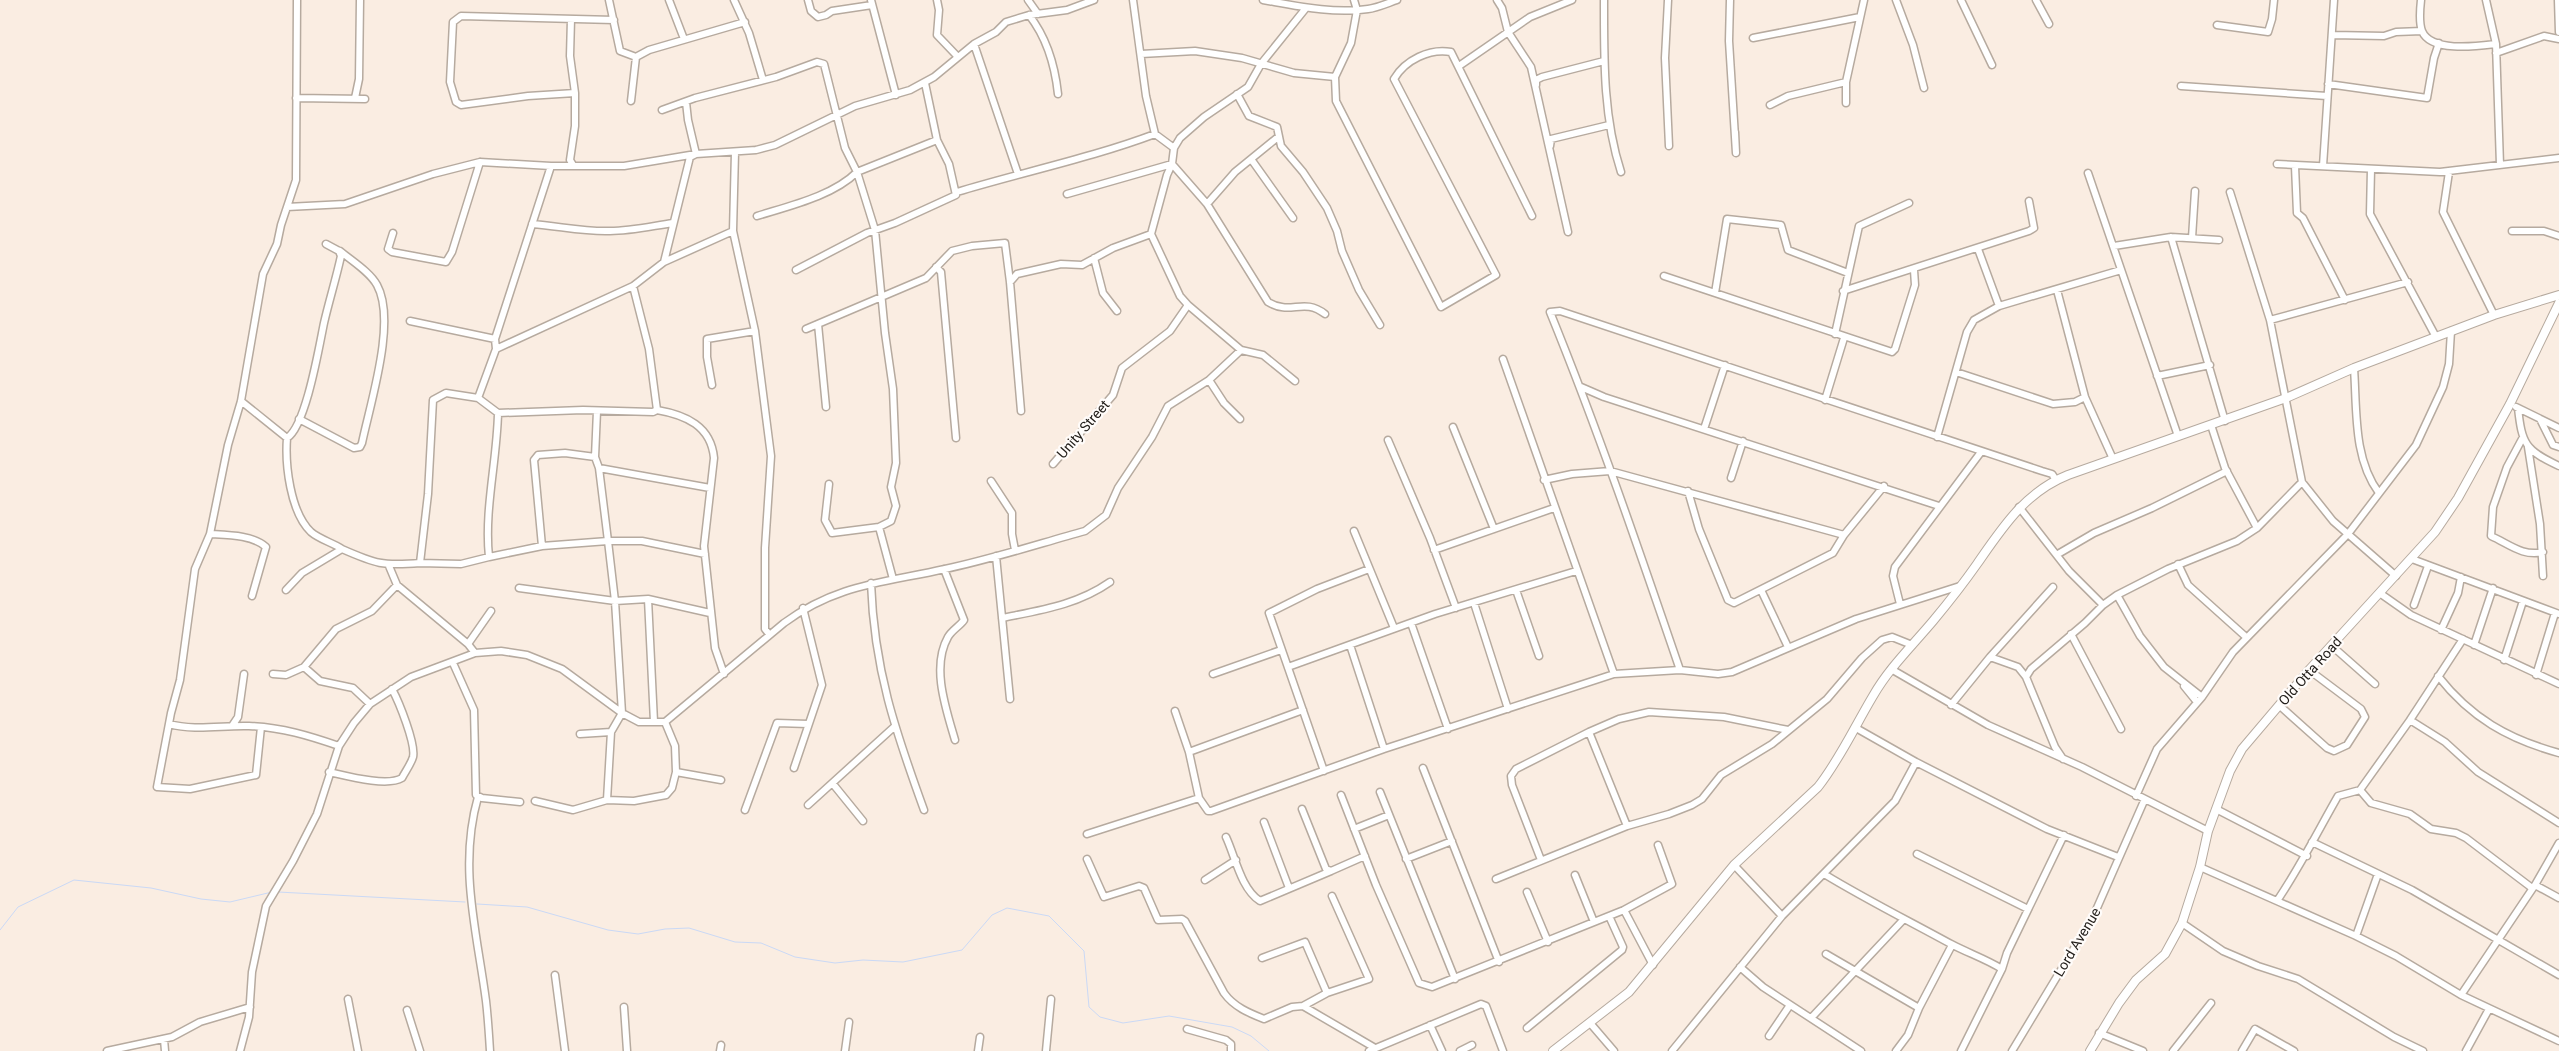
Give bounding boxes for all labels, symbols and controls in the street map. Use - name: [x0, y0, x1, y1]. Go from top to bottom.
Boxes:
- street label: Unity Street: [1053, 396, 1113, 461]
- street label: Old Otta Road: [2275, 634, 2345, 708]
- street label: Lord Avenue: [2050, 905, 2104, 979]

